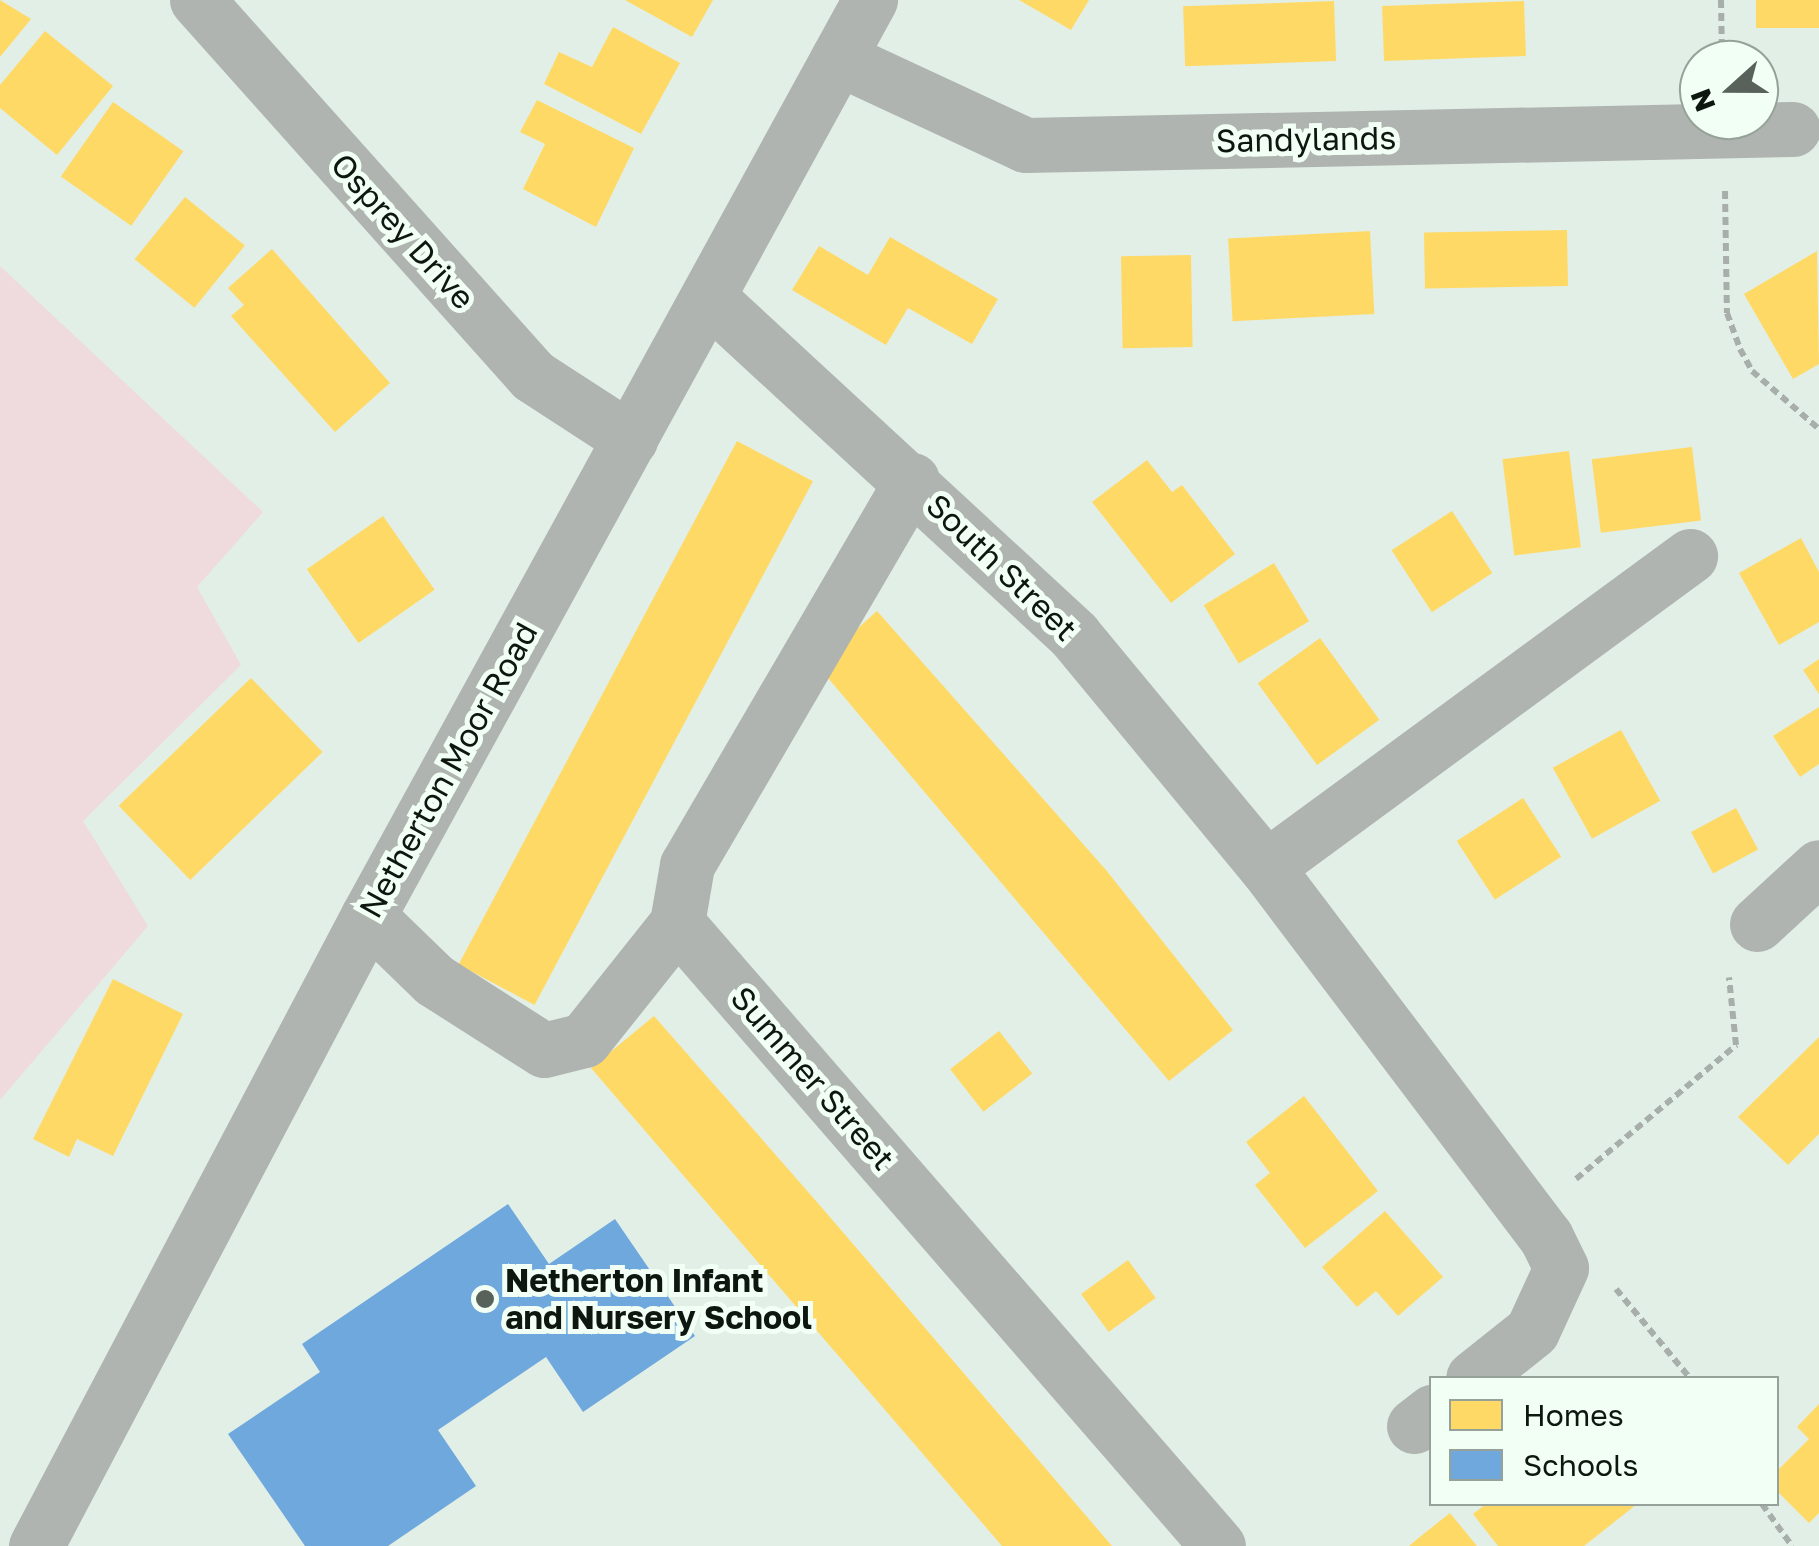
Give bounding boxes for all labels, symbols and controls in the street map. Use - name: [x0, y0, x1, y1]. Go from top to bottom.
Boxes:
- north arrow: [1679, 40, 1779, 140]
- text: N: [1683, 84, 1722, 116]
- street label: Sandylands: [1215, 118, 1397, 160]
- street label: Osprey Drive: [323, 145, 483, 317]
- street label: South Street: [919, 486, 1085, 648]
- street label: Netherton Moor Road: [351, 616, 545, 924]
- street label: Summer Street: [723, 979, 903, 1177]
- place label: Netherton Infant and Nursery School: [505, 1262, 812, 1337]
- marker: Netherton Infant and Nursery School: [474, 1288, 496, 1310]
- legend: [1429, 1376, 1779, 1506]
- text: Homes: [1523, 1397, 1624, 1433]
- text: Schools: [1523, 1447, 1639, 1483]

